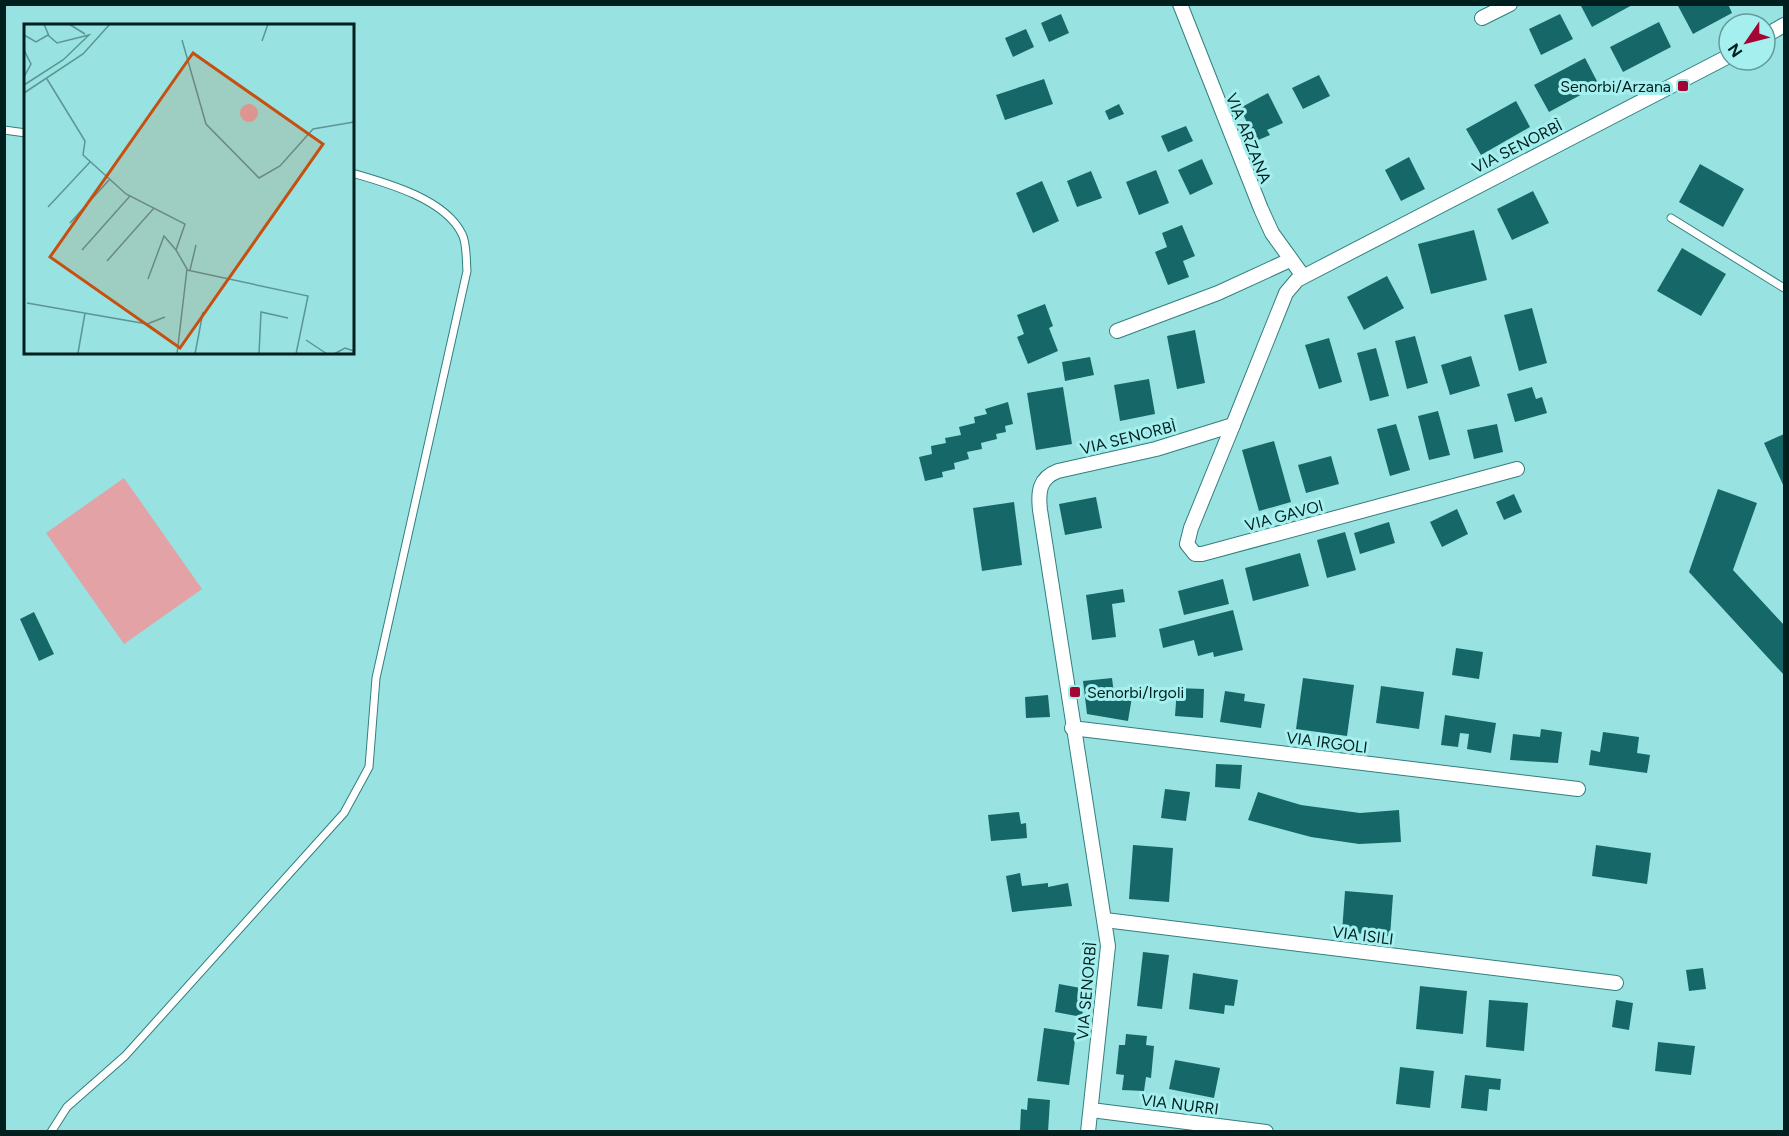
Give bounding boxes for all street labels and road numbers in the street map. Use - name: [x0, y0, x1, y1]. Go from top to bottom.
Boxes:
- street label: VIA ARZANA: [1222, 90, 1275, 186]
- street label: VIA SENORBÌ: [1469, 116, 1565, 177]
- street label: VIA SENORBÌ: [1078, 416, 1178, 459]
- street label: VIA GAVOI: [1243, 496, 1325, 535]
- street label: VIA IRGOLI: [1285, 728, 1369, 757]
- street label: VIA ISILI: [1331, 922, 1395, 949]
- street label: VIA SENORBÌ: [1073, 941, 1100, 1041]
- street label: VIA NURRI: [1140, 1090, 1220, 1119]

